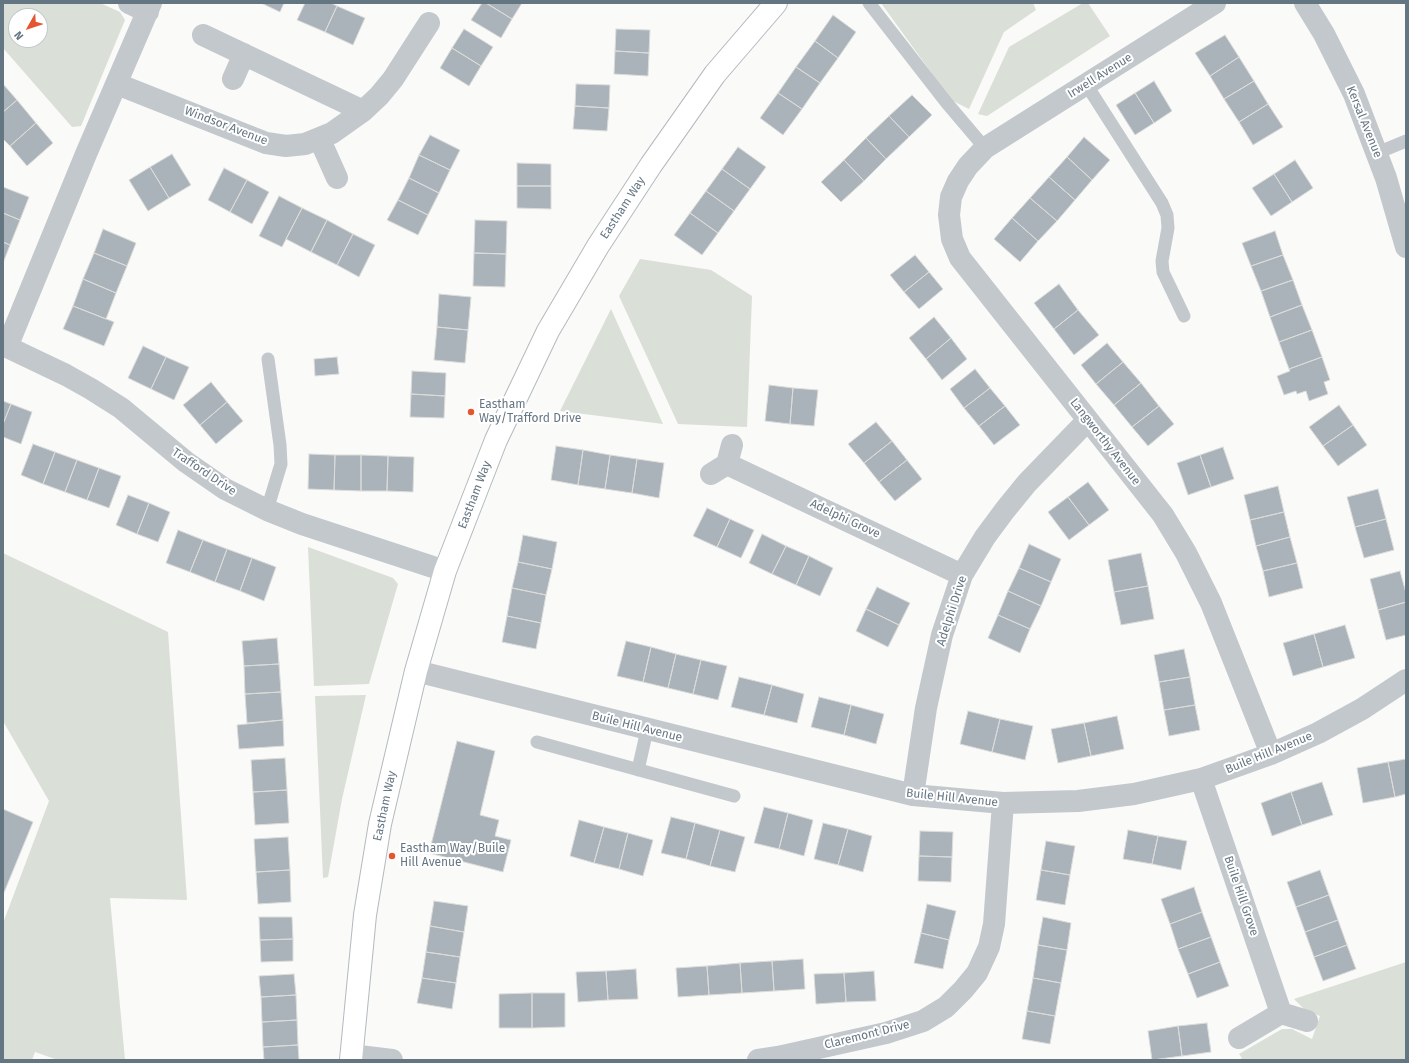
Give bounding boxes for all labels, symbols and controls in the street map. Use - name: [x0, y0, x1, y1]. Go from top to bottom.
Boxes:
- north arrow: [8, 8, 48, 48]
- text: N: [12, 28, 26, 42]
- street label: Irwell Avenue: [1065, 50, 1135, 102]
- street label: Kersal Avenue: [1343, 84, 1385, 160]
- street label: Windsor Avenue: [182, 104, 270, 148]
- street label: Eastham Way: [598, 174, 648, 242]
- street label: Langworthy Avenue: [1067, 396, 1143, 488]
- place label: Eastham Way/Trafford Drive: [479, 398, 581, 426]
- marker: Eastham Way/Trafford Drive: [466, 407, 476, 417]
- street label: Trafford Drive: [169, 445, 239, 499]
- street label: Eastham Way: [455, 459, 495, 531]
- street label: Adelphi Grove: [808, 496, 882, 542]
- street label: Adelphi Drive: [934, 574, 970, 648]
- street label: Buile Hill Avenue: [590, 709, 684, 745]
- street label: Buile Hill Avenue: [1223, 729, 1315, 777]
- street label: Eastham Way: [371, 770, 399, 842]
- street label: Buile Hill Avenue: [905, 786, 999, 810]
- place label: Eastham Way/Buile Hill Avenue: [400, 842, 505, 870]
- marker: Eastham Way/Buile Hill Avenue: [387, 851, 397, 861]
- street label: Buile Hill Grove: [1221, 854, 1261, 938]
- street label: Claremont Drive: [823, 1017, 911, 1053]

